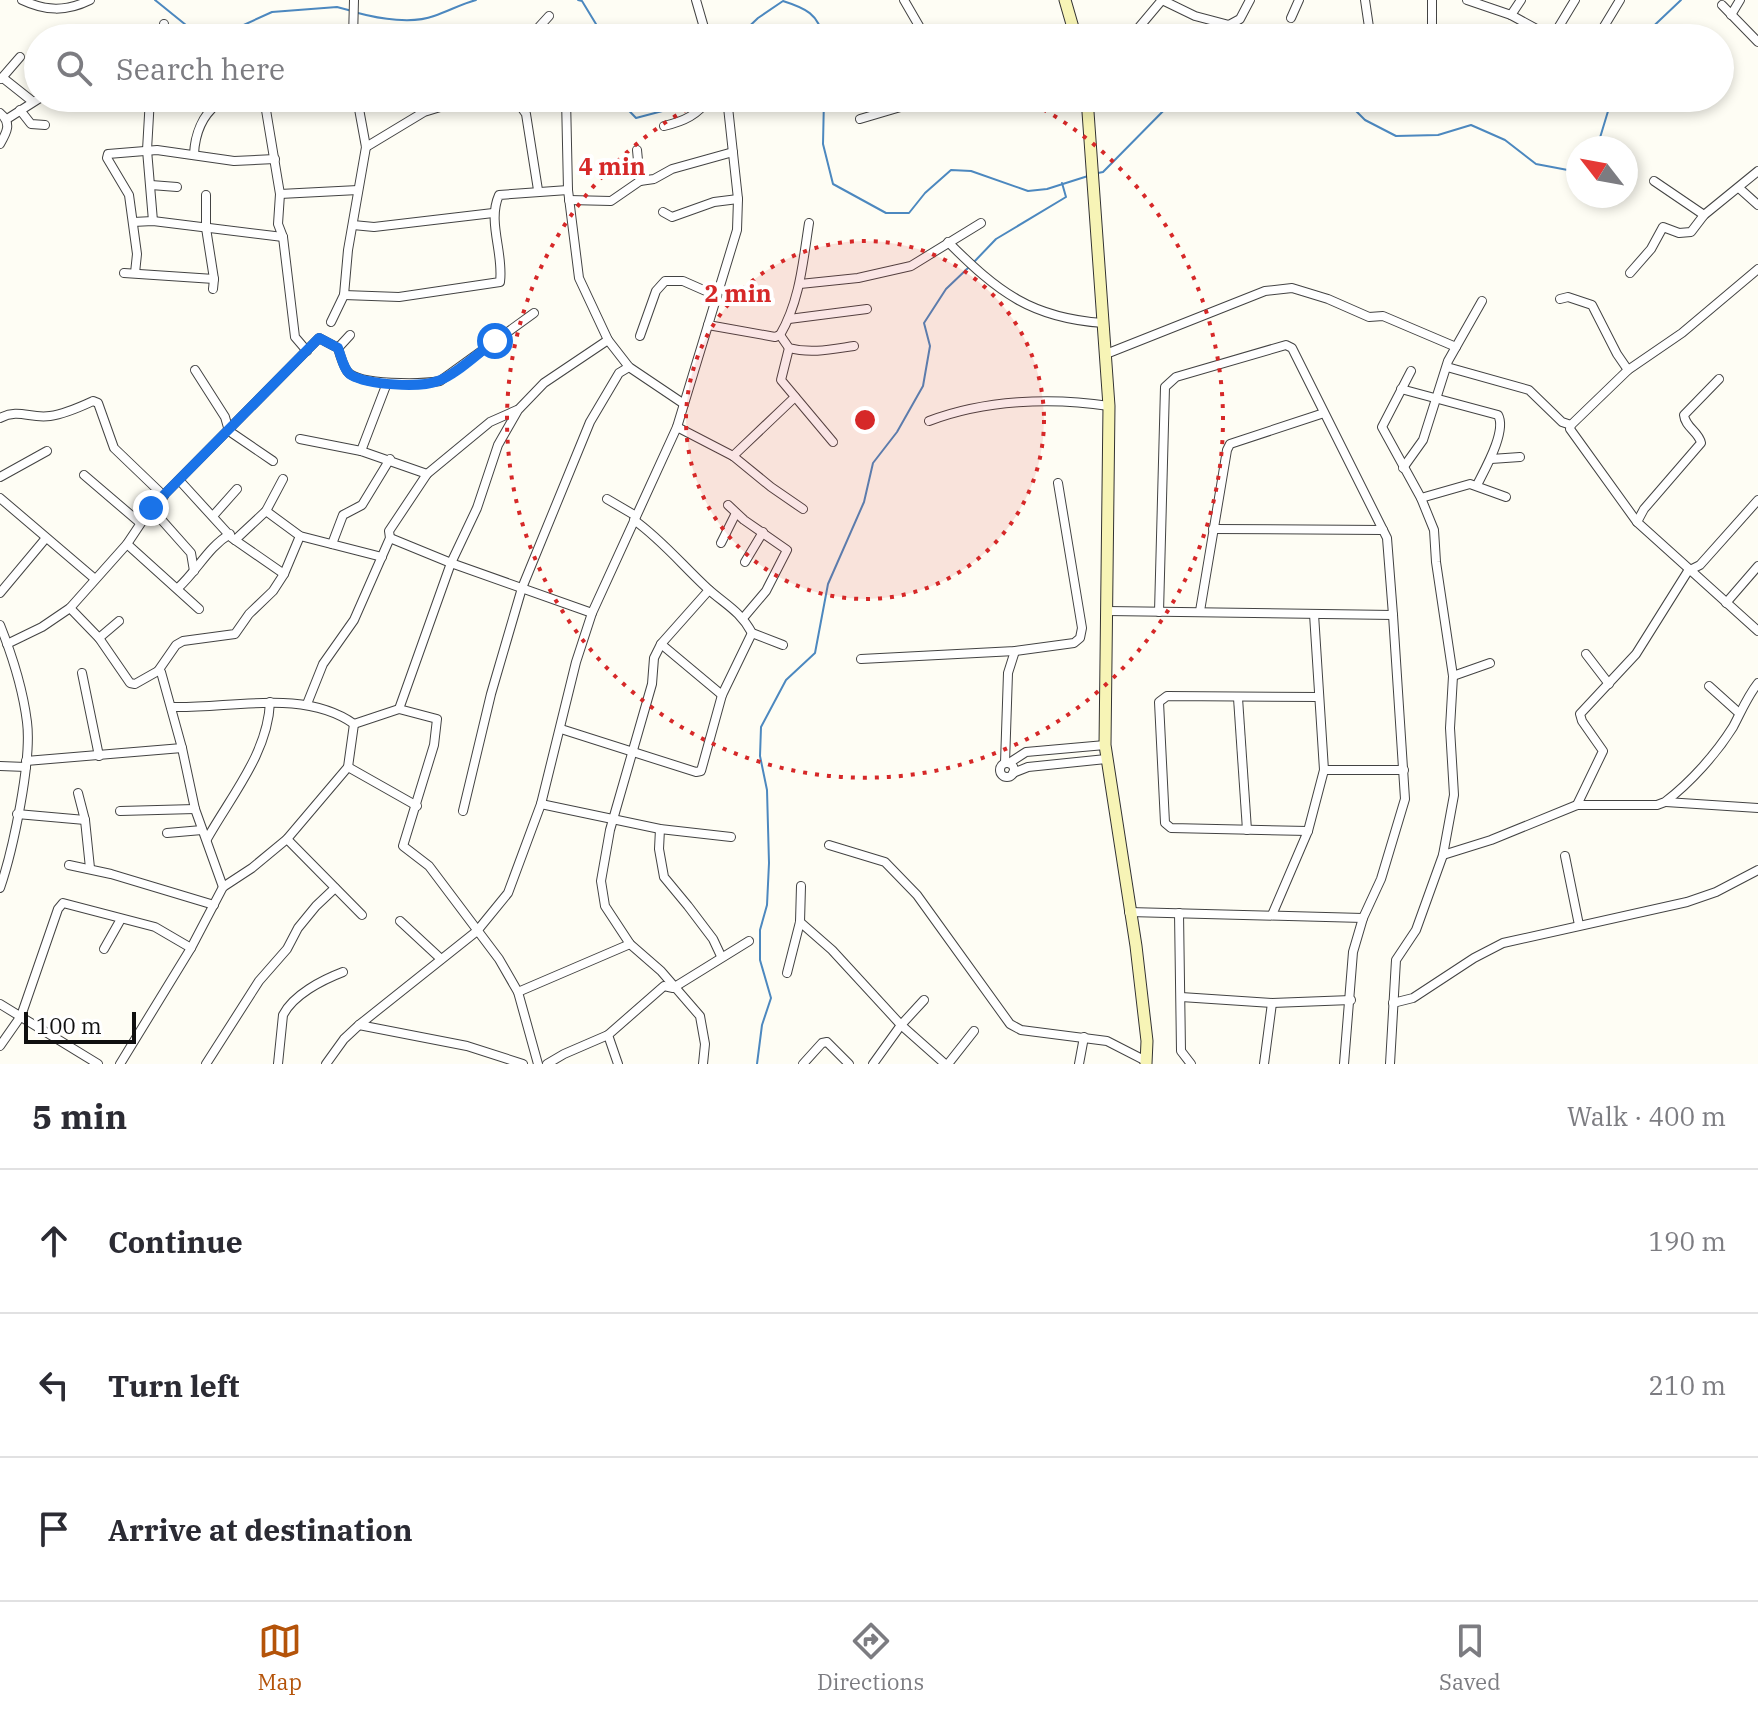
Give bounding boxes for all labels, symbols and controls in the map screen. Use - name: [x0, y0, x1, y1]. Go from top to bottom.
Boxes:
- search box: [24, 24, 1734, 112]
- icon: search: [52, 46, 96, 90]
- text: Search here: [116, 49, 285, 88]
- north arrow: [1566, 136, 1638, 208]
- text: 4 min: [578, 150, 646, 182]
- text: 2 min: [704, 277, 772, 309]
- route start: [477, 323, 513, 359]
- centre of rings: [851, 406, 879, 434]
- route end: [133, 490, 169, 526]
- scale bar: [24, 1008, 136, 1044]
- text: 100 m: [36, 1011, 102, 1040]
- text: 5 min: [32, 1094, 127, 1138]
- text: Walk · 400 m: [1567, 1099, 1726, 1133]
- icon: ahead: [32, 1219, 76, 1263]
- text: Continue: [108, 1222, 243, 1261]
- text: 190 m: [1648, 1224, 1726, 1258]
- icon: left: [32, 1363, 76, 1407]
- text: Turn left: [108, 1366, 240, 1405]
- text: 210 m: [1648, 1368, 1726, 1402]
- icon: arrive: [32, 1507, 76, 1551]
- text: Arrive at destination: [108, 1510, 413, 1549]
- tab: Map: [257, 1619, 302, 1696]
- tab: Directions: [817, 1619, 924, 1696]
- tab: Saved: [1439, 1619, 1501, 1696]

